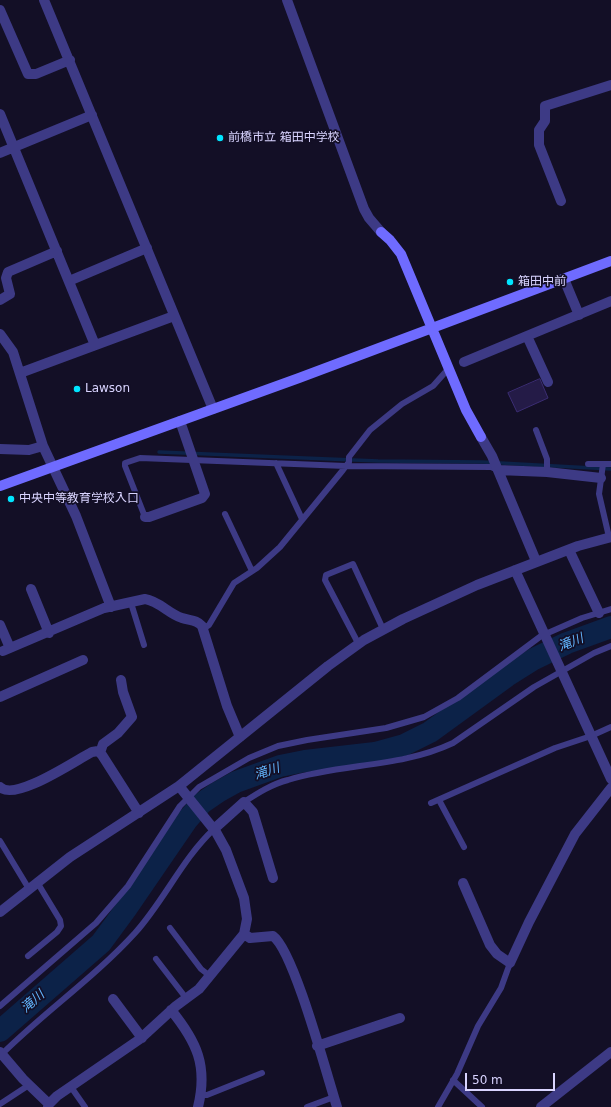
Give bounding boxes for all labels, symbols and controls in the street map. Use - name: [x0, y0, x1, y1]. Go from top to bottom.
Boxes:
- place label: 前橋市立 箱田中学校: [228, 131, 340, 145]
- marker: 前橋市立 箱田中学校: [215, 133, 225, 143]
- place label: 箱田中前: [518, 275, 566, 289]
- marker: 箱田中前: [505, 277, 515, 287]
- place label: Lawson: [85, 382, 130, 396]
- marker: Lawson: [72, 384, 82, 394]
- place label: 中央中等教育学校入口: [19, 492, 139, 506]
- marker: 中央中等教育学校入口: [6, 494, 16, 504]
- water label: 滝川: [556, 631, 586, 655]
- water label: 滝川: [252, 761, 282, 783]
- water label: 滝川: [18, 988, 48, 1016]
- scale bar: [467, 1065, 557, 1091]
- text: 50 m: [472, 1073, 503, 1087]

